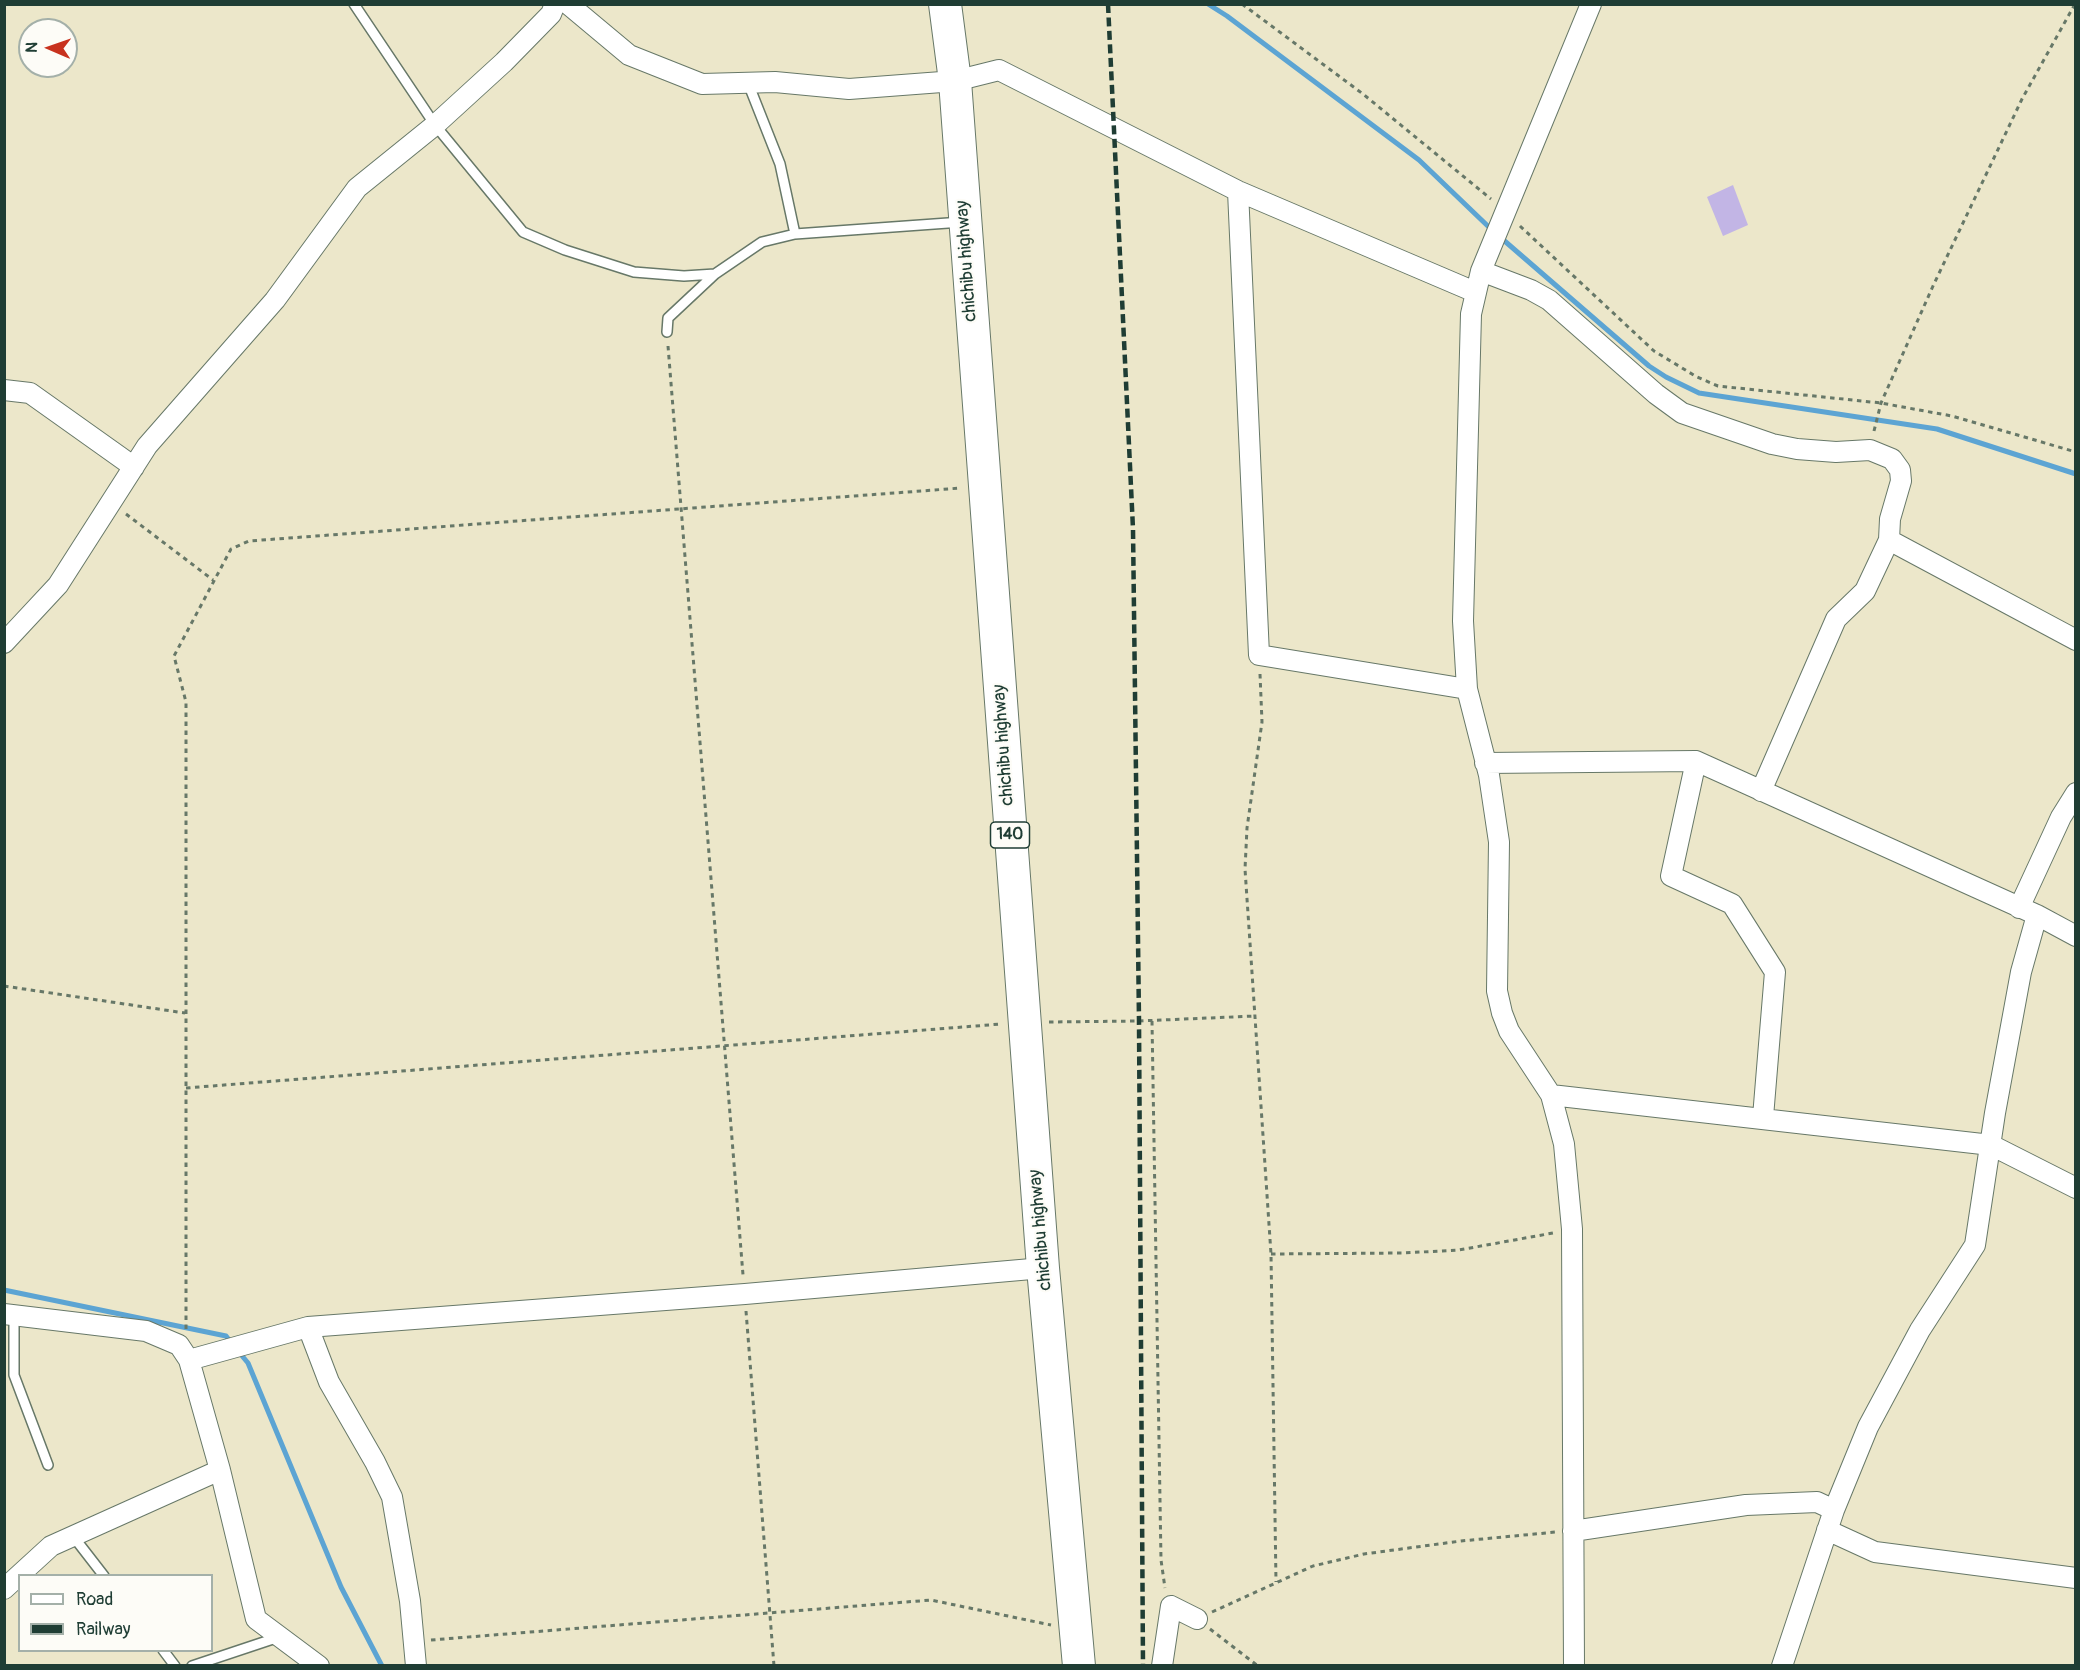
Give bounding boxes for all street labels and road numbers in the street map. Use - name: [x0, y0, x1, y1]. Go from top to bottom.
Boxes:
- street label: chichibu highway: [952, 200, 982, 322]
- street label: chichibu highway: [989, 684, 1019, 806]
- road number: 140: [990, 822, 1030, 848]
- street label: chichibu highway: [1025, 1169, 1057, 1291]

